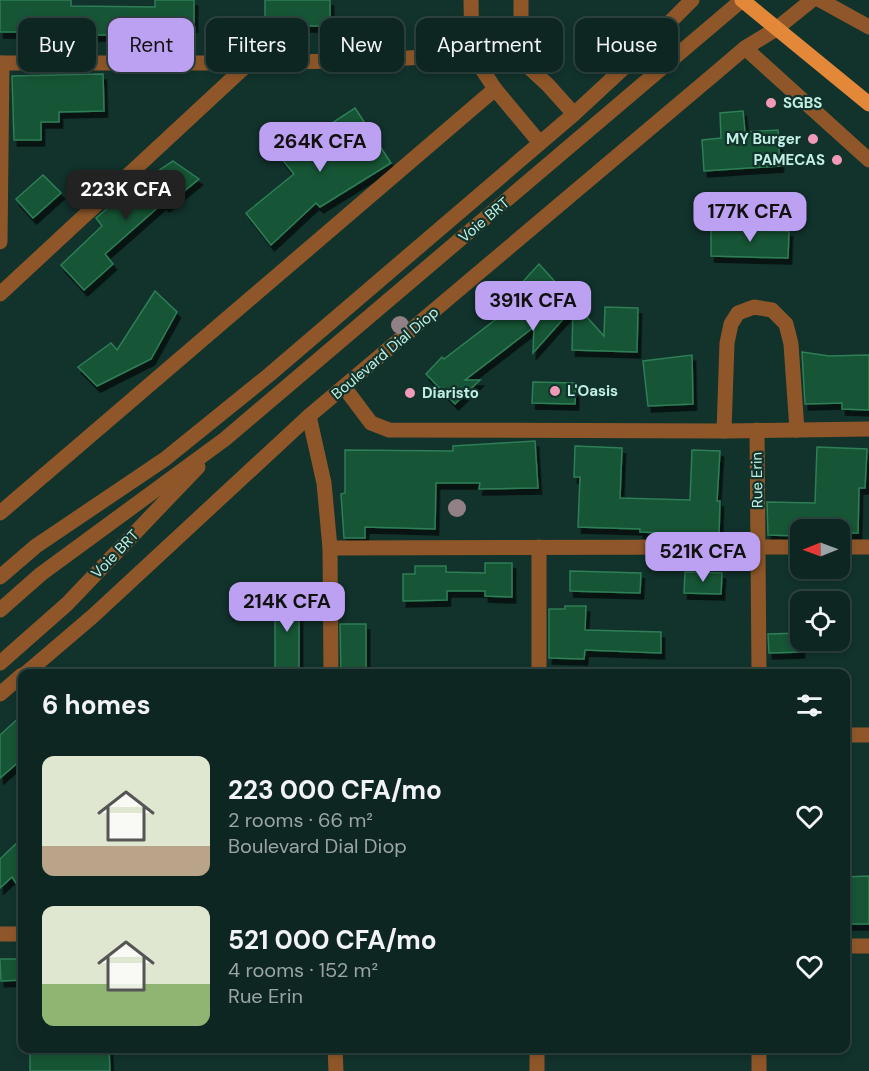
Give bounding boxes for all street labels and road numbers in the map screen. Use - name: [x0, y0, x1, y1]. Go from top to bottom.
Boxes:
- street label: Voie BRT: [454, 193, 514, 247]
- street label: Boulevard Dial Diop: [327, 302, 443, 404]
- street label: Rue Erin: [747, 452, 767, 508]
- street label: Voie BRT: [87, 525, 143, 583]

